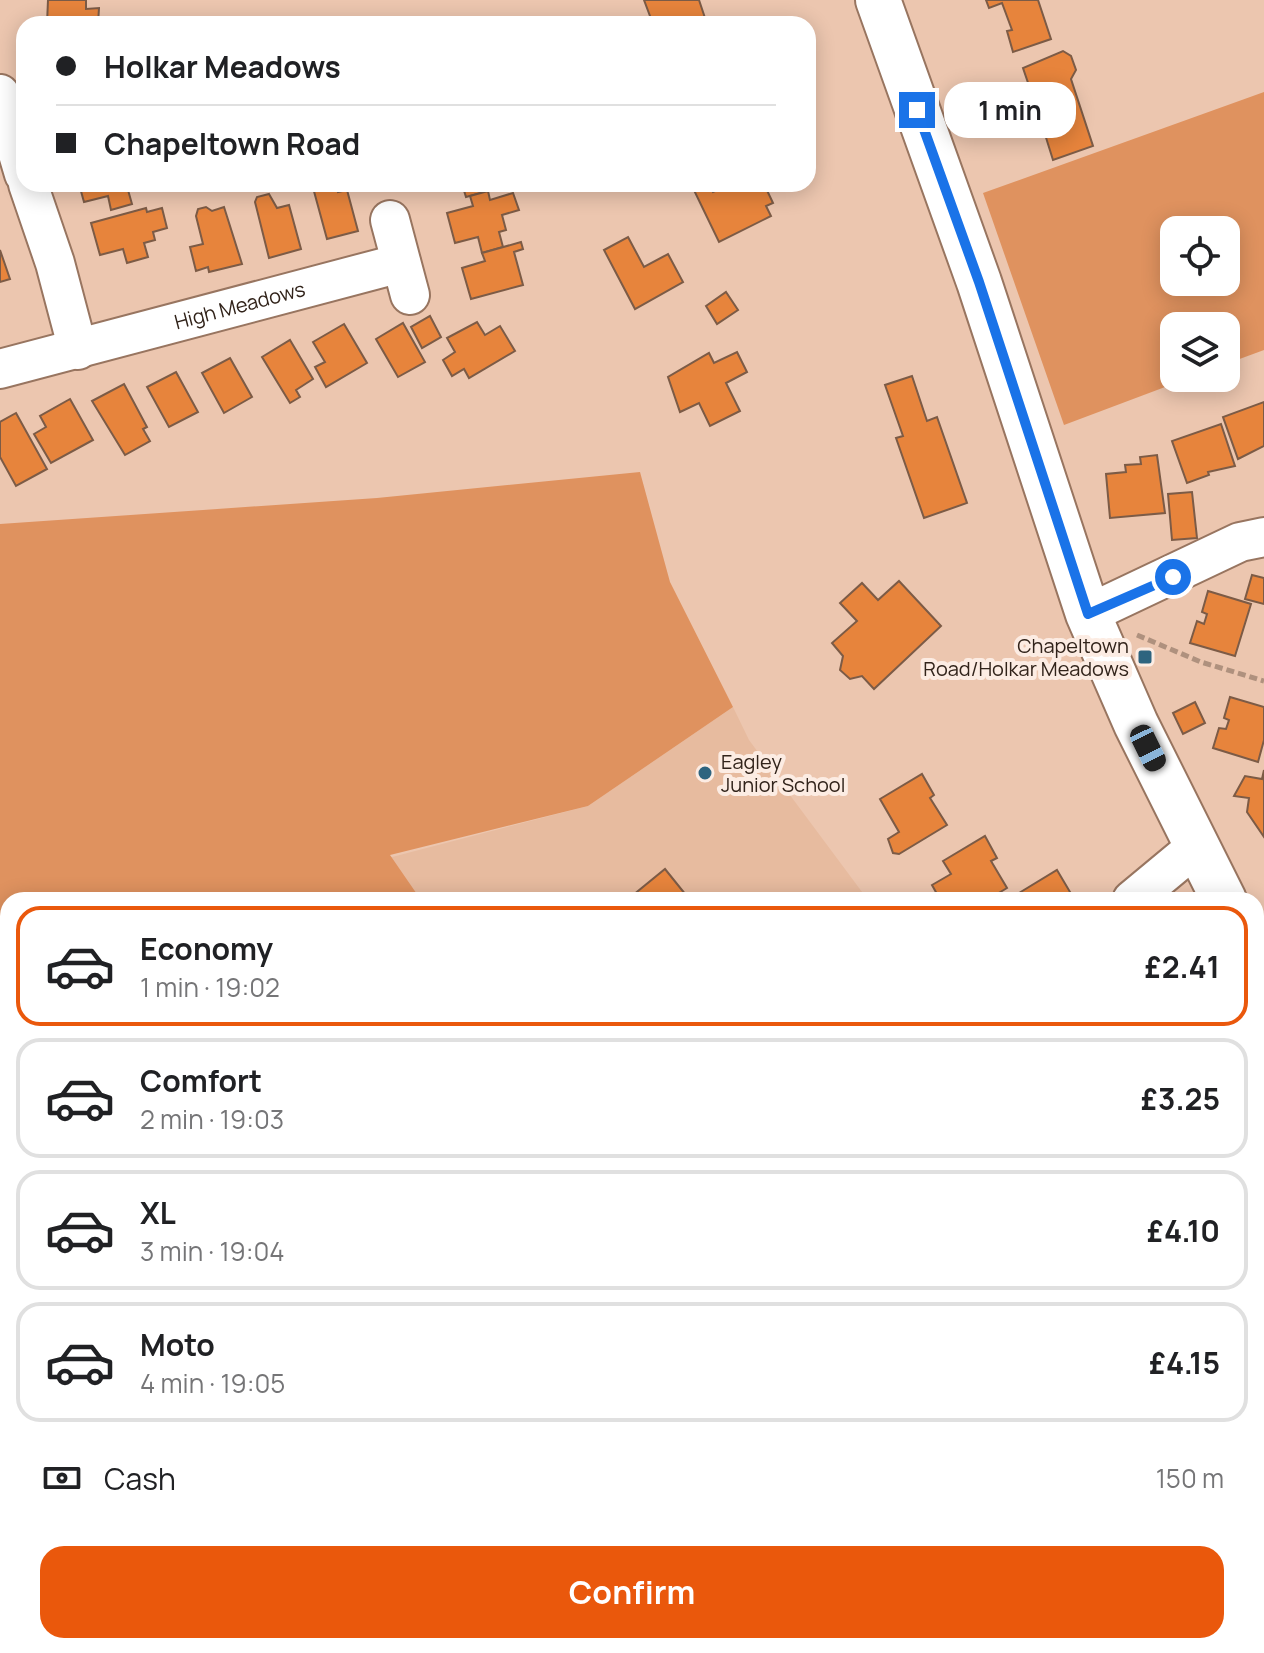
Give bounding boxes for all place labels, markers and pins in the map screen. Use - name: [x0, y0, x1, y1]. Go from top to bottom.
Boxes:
- place label: Chapeltown Road/Holkar Meadows: [923, 632, 1129, 682]
- marker: Chapeltown Road/Holkar Meadows: [1136, 648, 1154, 666]
- place label: Eagley Junior School: [721, 748, 845, 798]
- marker: Eagley Junior School: [696, 764, 714, 782]

